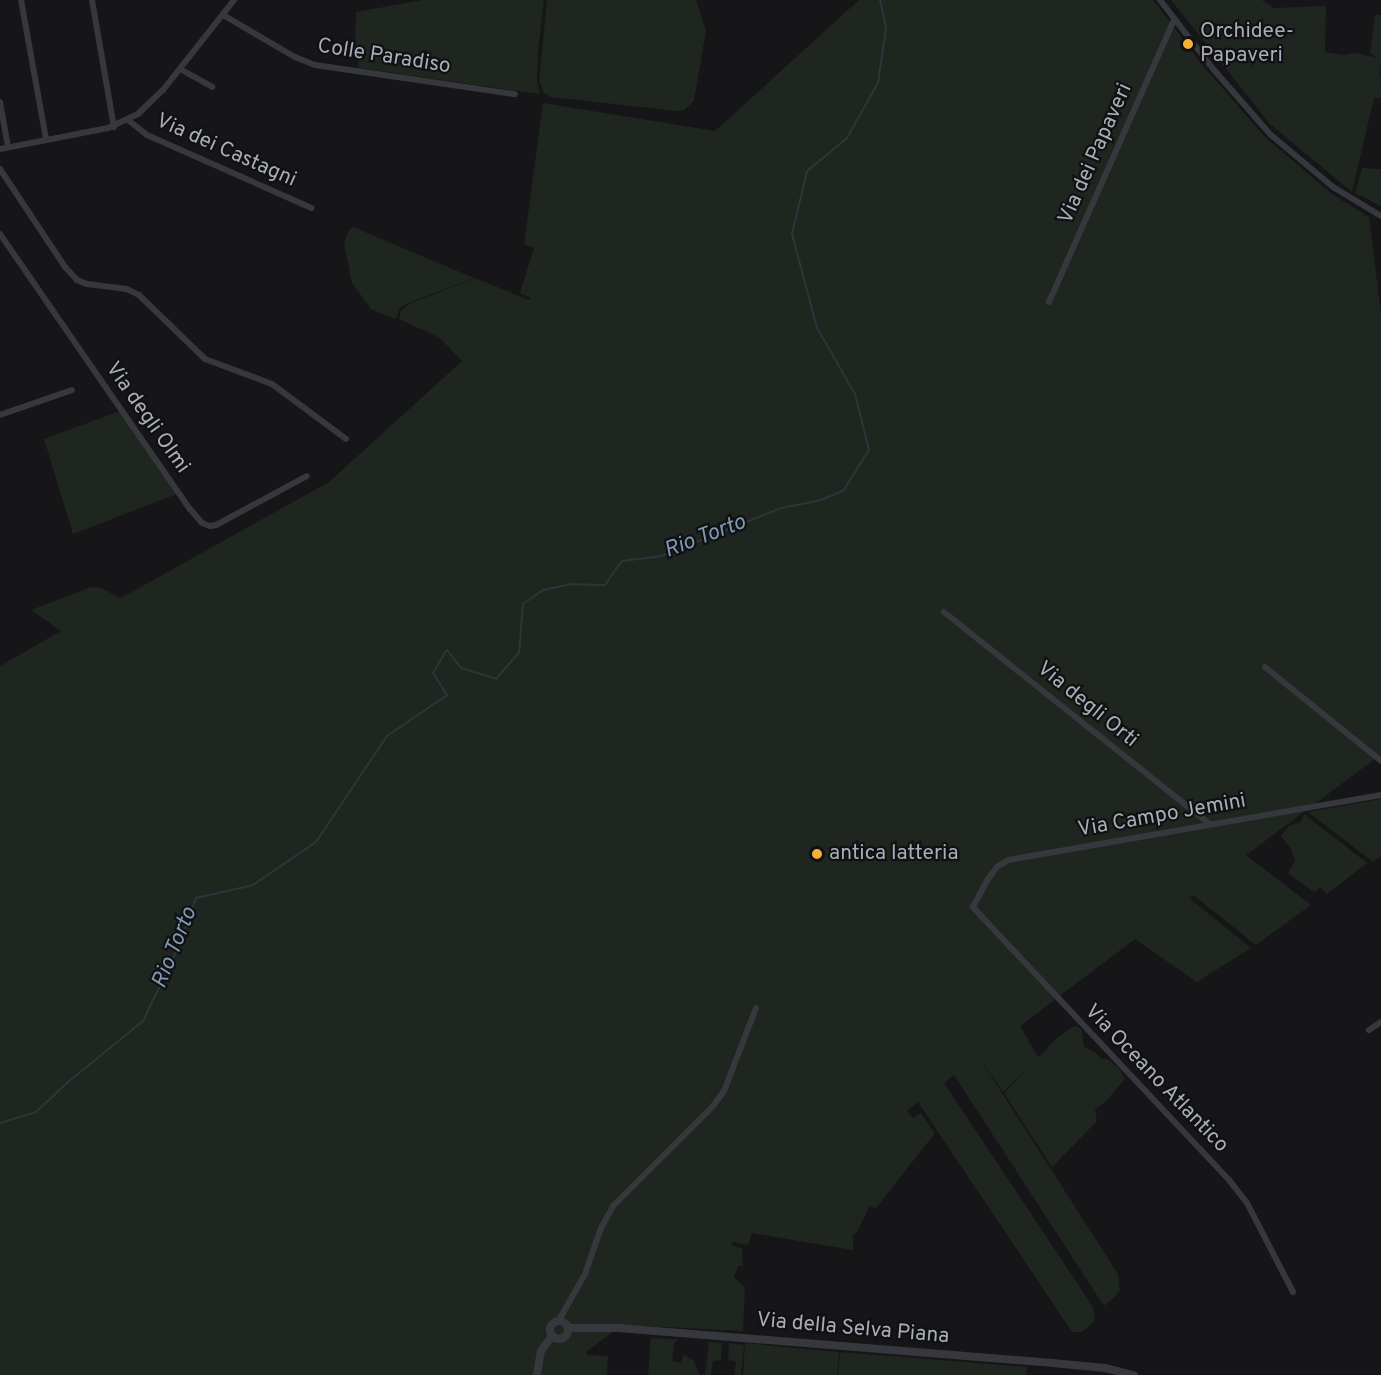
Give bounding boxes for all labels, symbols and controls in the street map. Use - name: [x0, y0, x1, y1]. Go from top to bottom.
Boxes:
- place label: Orchidee- Papaveri: [1200, 19, 1294, 69]
- street label: Colle Paradiso: [316, 34, 452, 80]
- marker: Orchidee- Papaveri: [1181, 37, 1195, 51]
- street label: Via dei Papaveri: [1054, 80, 1138, 228]
- street label: Via dei Castagni: [152, 109, 300, 193]
- street label: Via degli Olmi: [99, 358, 195, 478]
- water label: Rio Torto: [660, 509, 750, 565]
- street label: Via degli Orti: [1031, 657, 1143, 753]
- street label: Via Campo Jemini: [1076, 789, 1248, 843]
- place label: antica latteria: [829, 841, 958, 867]
- marker: antica latteria: [810, 847, 824, 861]
- water label: Rio Torto: [147, 903, 203, 993]
- street label: Via Oceano Atlantico: [1078, 999, 1234, 1159]
- street label: Via della Selva Piana: [756, 1308, 950, 1350]

